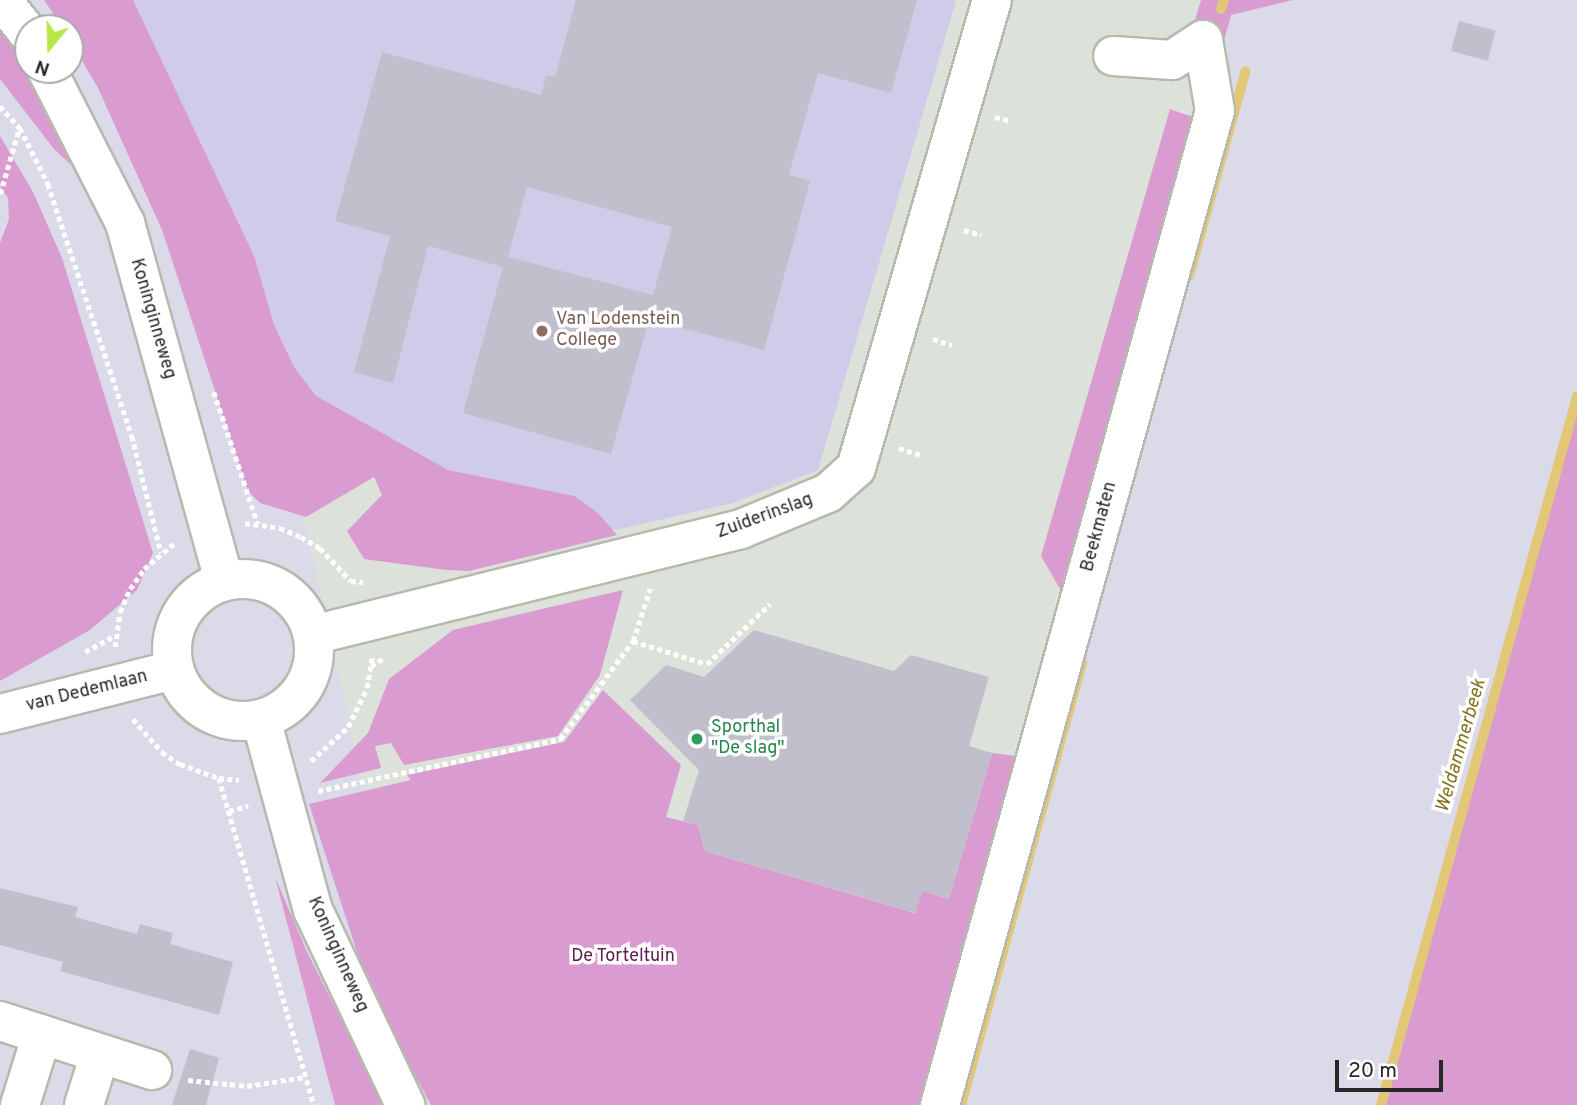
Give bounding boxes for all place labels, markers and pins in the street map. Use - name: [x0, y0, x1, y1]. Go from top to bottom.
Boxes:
- place label: Van Lodenstein College: [556, 310, 680, 352]
- marker: Van Lodenstein College: [534, 323, 550, 339]
- place label: Sporthal "De slag": [711, 718, 785, 760]
- marker: Sporthal "De slag": [689, 731, 705, 747]

